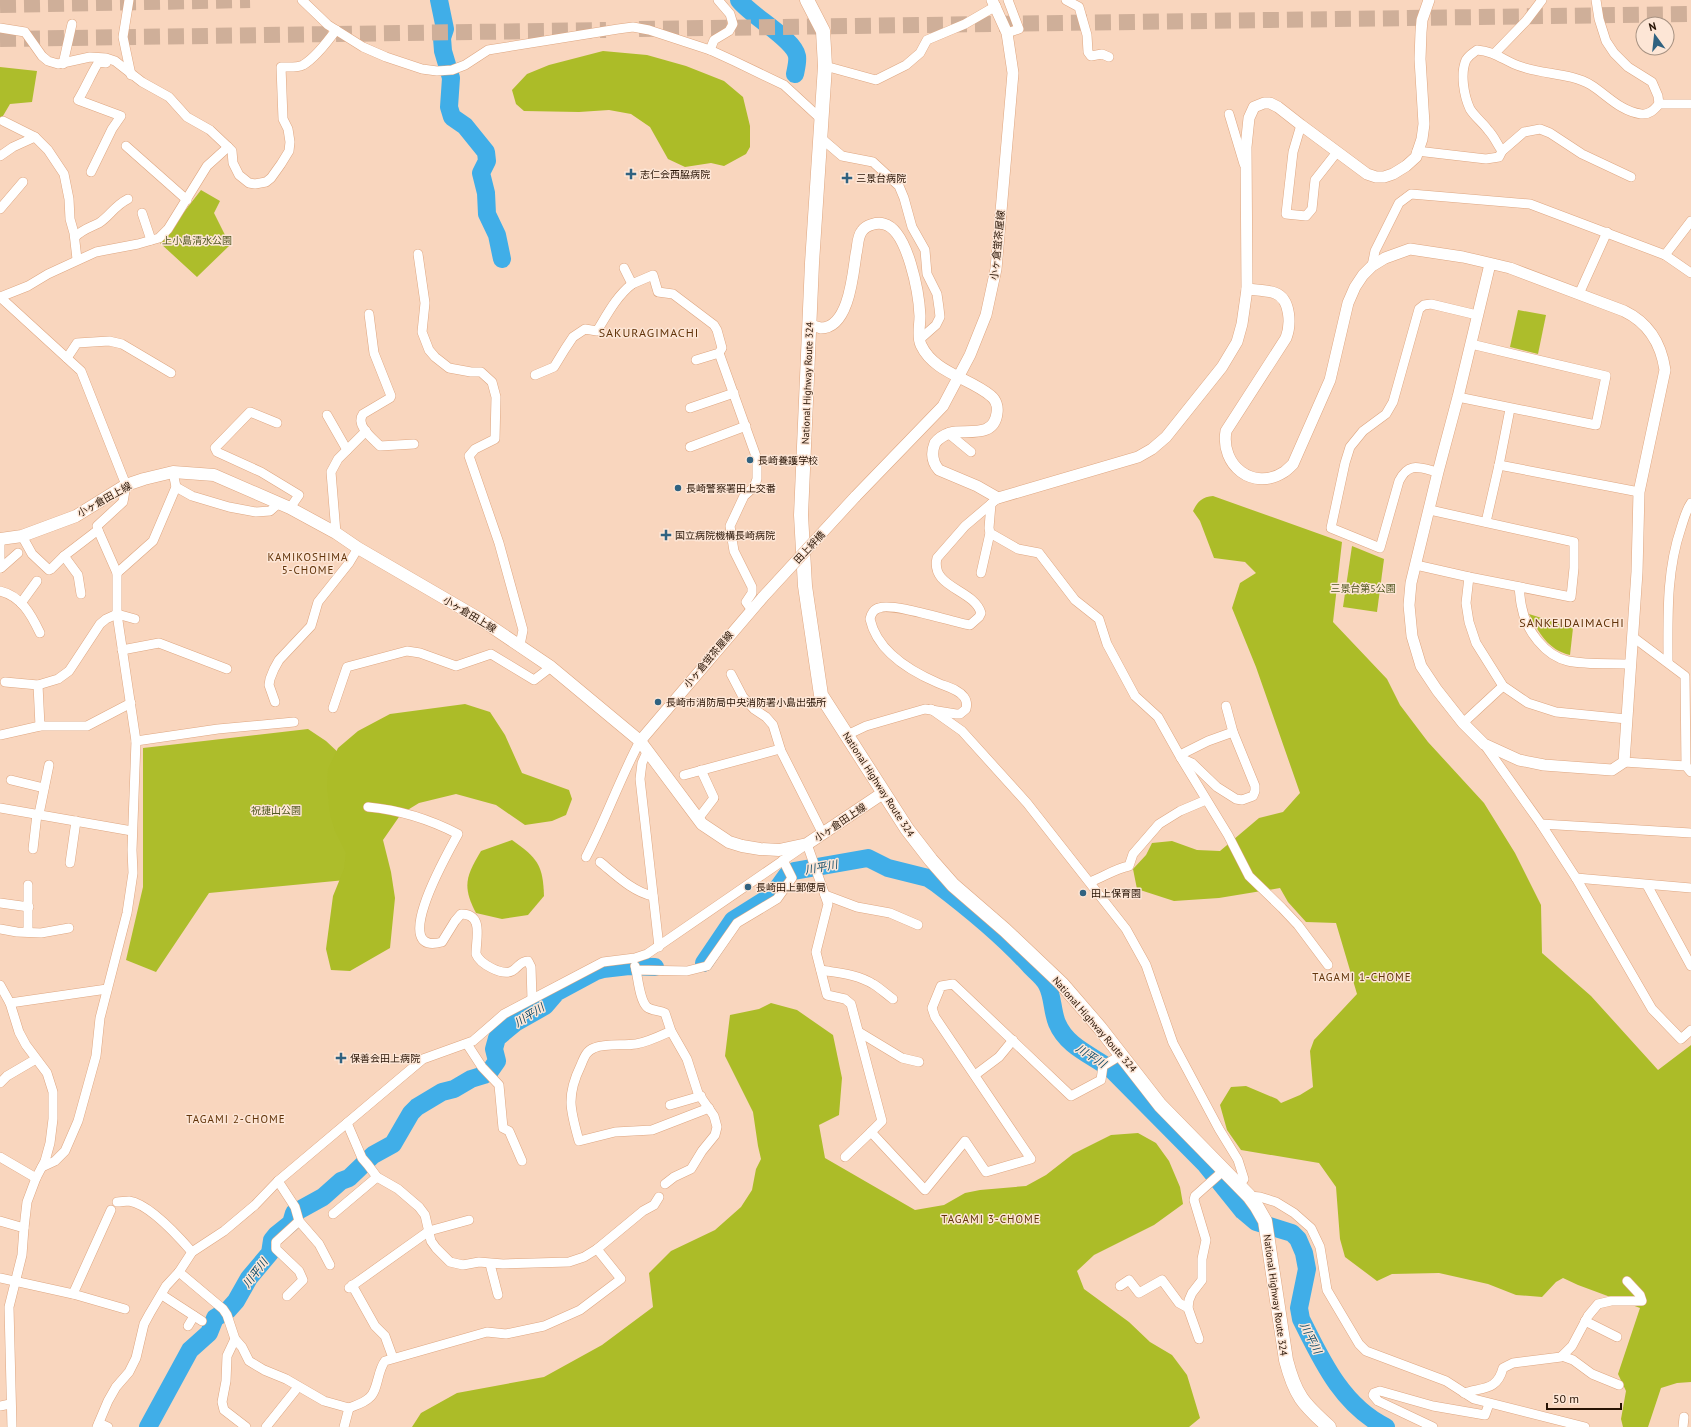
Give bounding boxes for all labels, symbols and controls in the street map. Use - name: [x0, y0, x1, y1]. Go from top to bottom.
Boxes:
- north arrow: [1635, 16, 1675, 56]
- text: N: [1647, 19, 1658, 34]
- marker: 志仁会西脇病院: [625, 168, 637, 180]
- place label: 志仁会西脇病院: [640, 168, 710, 181]
- marker: 三景台病院: [841, 172, 853, 184]
- place label: 三景台病院: [856, 172, 906, 185]
- street label: 小ヶ倉蛍茶屋線: [987, 210, 1008, 281]
- park label: 上小島清水公園: [162, 234, 232, 247]
- street label: National Highway Route 324: [799, 321, 816, 444]
- district label: SAKURAGIMACHI: [599, 325, 699, 340]
- place label: 長崎養護学校: [758, 454, 818, 467]
- marker: 長崎養護学校: [745, 455, 755, 465]
- street label: 小ヶ倉田上線: [75, 479, 134, 520]
- place label: 長崎警察署田上交番: [686, 482, 776, 495]
- marker: 長崎警察署田上交番: [673, 483, 683, 493]
- street label: 田上絆橋: [791, 528, 828, 566]
- marker: 国立病院機構長崎病院: [660, 529, 672, 541]
- place label: 国立病院機構長崎病院: [675, 529, 775, 542]
- district label: KAMIKOSHIMA 5-CHOME: [268, 550, 348, 577]
- park label: 三景台第5公園: [1330, 582, 1396, 595]
- street label: 小ヶ倉田上線: [441, 593, 499, 635]
- district label: SANKEIDAIMACHI: [1519, 615, 1625, 630]
- street label: 小ヶ倉蛍茶屋線: [681, 628, 736, 690]
- place label: 長崎市消防局中央消防署小島出張所: [666, 696, 826, 709]
- marker: 長崎市消防局中央消防署小島出張所: [653, 697, 663, 707]
- street label: National Highway Route 324: [840, 729, 918, 840]
- street label: 小ヶ倉田上線: [812, 800, 869, 845]
- park label: 祝捷山公園: [251, 804, 301, 817]
- water label: 川平川: [803, 857, 840, 877]
- place label: 長崎田上郵便局: [756, 881, 826, 894]
- marker: 長崎田上郵便局: [743, 882, 753, 892]
- place label: 田上保育園: [1091, 887, 1141, 900]
- marker: 田上保育園: [1078, 888, 1088, 898]
- district label: TAGAMI 1-CHOME: [1312, 970, 1412, 984]
- street label: National Highway Route 324: [1050, 974, 1140, 1075]
- water label: 川平川: [511, 1000, 548, 1030]
- water label: 川平川: [1073, 1041, 1109, 1071]
- marker: 保善会田上病院: [335, 1052, 347, 1064]
- place label: 保善会田上病院: [350, 1052, 420, 1065]
- district label: TAGAMI 2-CHOME: [186, 1112, 286, 1126]
- district label: TAGAMI 3-CHOME: [941, 1212, 1041, 1226]
- street label: National Highway Route 324: [1261, 1234, 1291, 1357]
- water label: 川平川: [239, 1255, 271, 1290]
- water label: 川平川: [1297, 1320, 1325, 1357]
- scale bar: [1547, 1385, 1621, 1411]
- text: 50 m: [1553, 1391, 1579, 1406]

